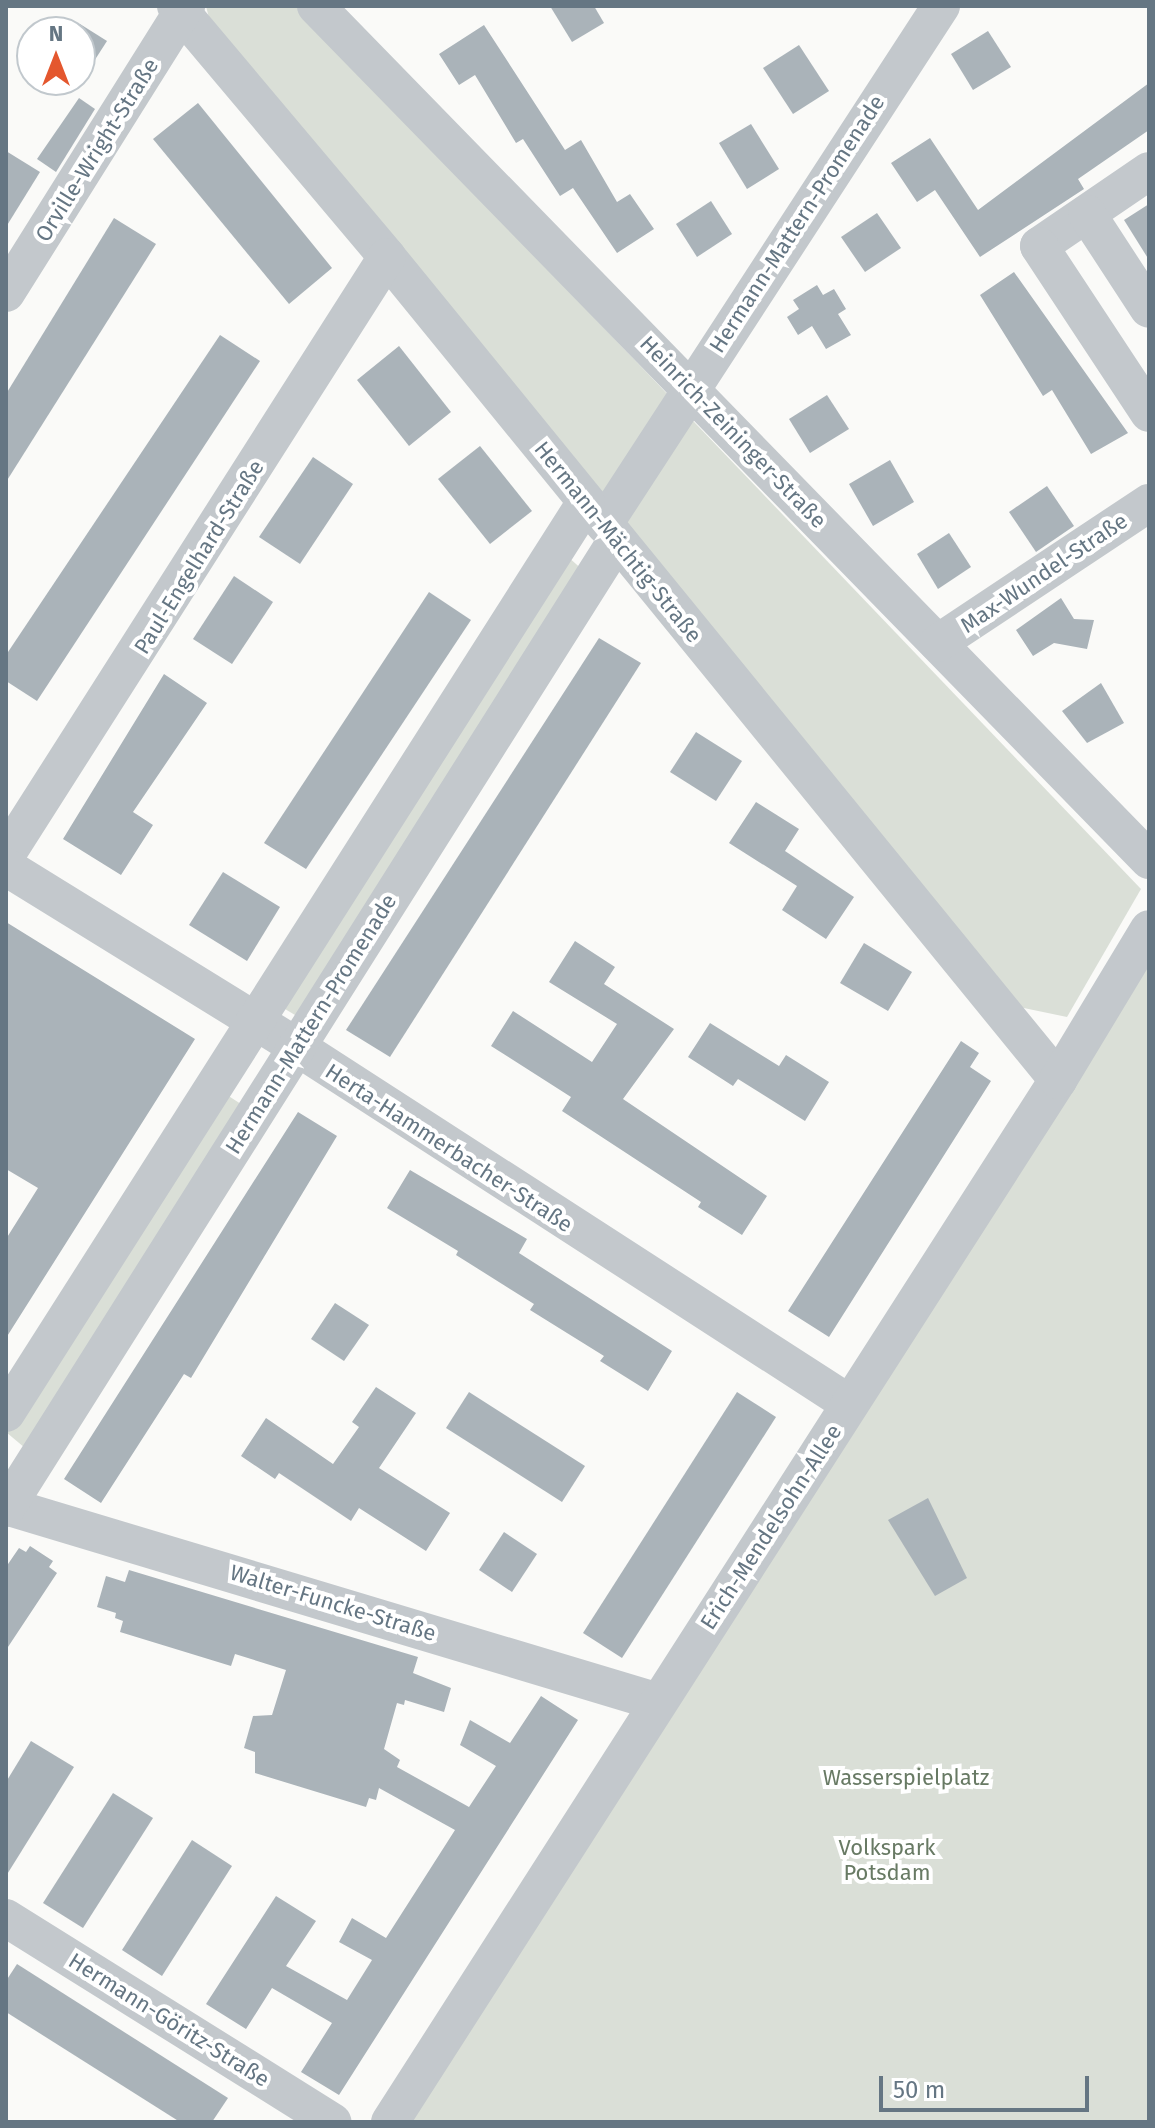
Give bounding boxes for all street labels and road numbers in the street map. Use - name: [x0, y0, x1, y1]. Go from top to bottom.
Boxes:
- street label: Orville-Wright-Straße: [30, 53, 164, 247]
- street label: Hermann-Mattern-Promenade: [704, 90, 890, 358]
- street label: Heinrich-Zeininger-Straße: [634, 330, 832, 534]
- street label: Hermann-Mächtig-Straße: [529, 436, 707, 648]
- street label: Paul-Engelhard-Straße: [128, 455, 270, 659]
- street label: Max-Wundel-Straße: [956, 507, 1132, 639]
- street label: Hermann-Mattern-Promenade: [220, 889, 402, 1159]
- street label: Herta-Hammerbacher-Straße: [320, 1058, 578, 1238]
- street label: Erich-Mendelsohn-Allee: [695, 1420, 847, 1634]
- street label: Walter-Funcke-Straße: [227, 1559, 439, 1647]
- street label: Hermann-Göritz-Straße: [64, 1947, 274, 2093]

